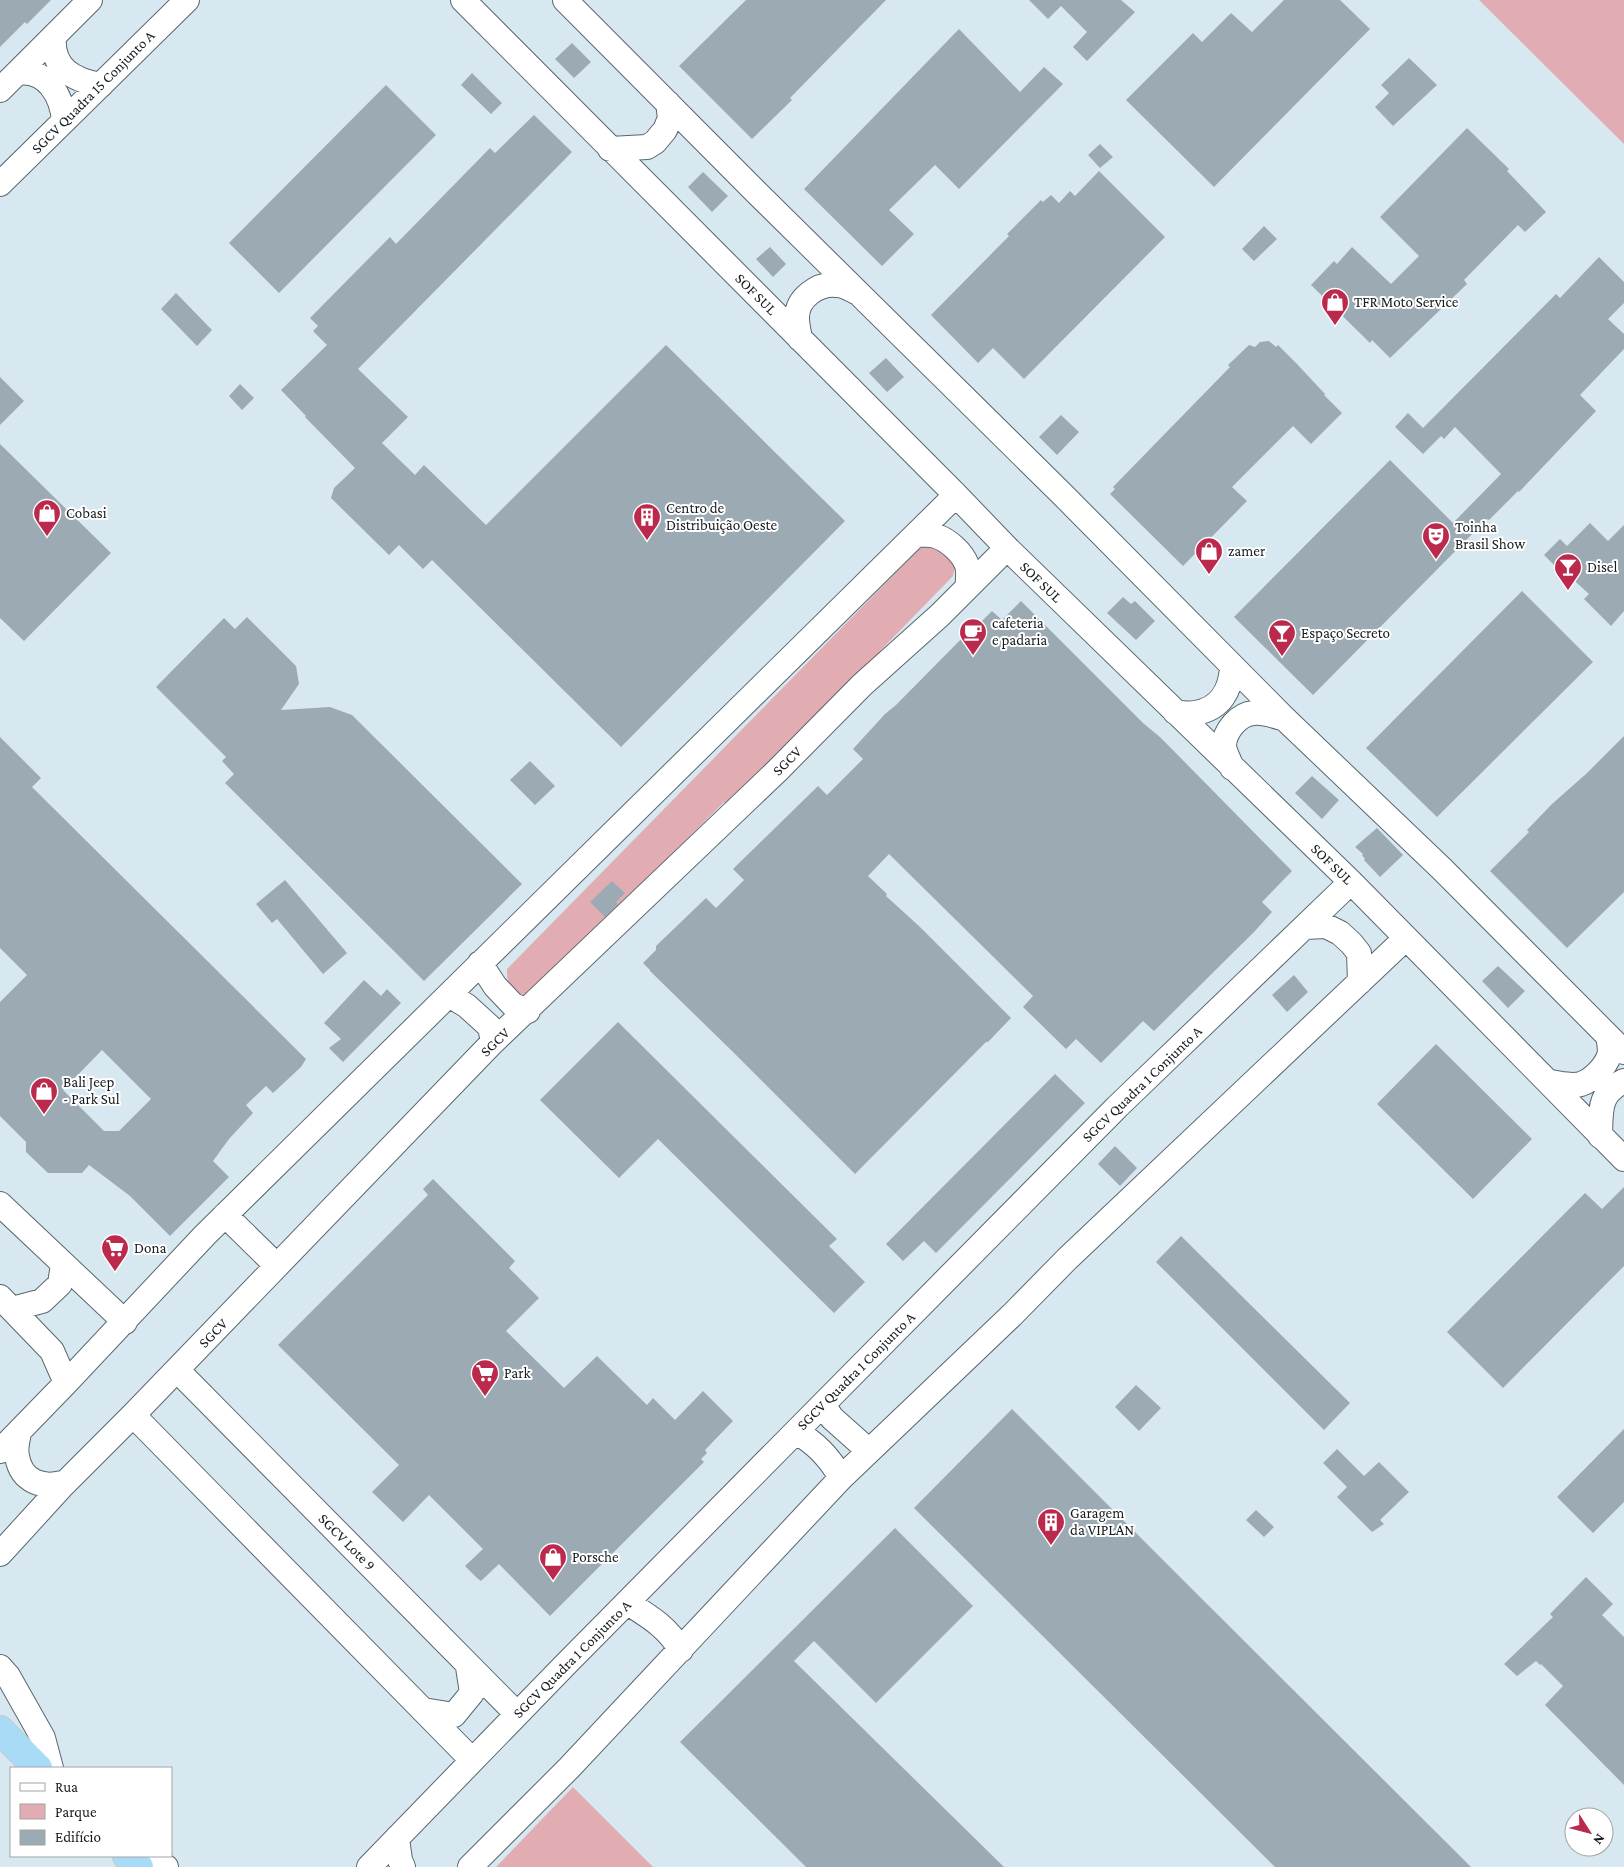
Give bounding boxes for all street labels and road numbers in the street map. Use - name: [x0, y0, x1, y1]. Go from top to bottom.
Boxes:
- street label: SGCV Quadra 15 Conjunto A: [28, 27, 159, 157]
- street label: SOF SUL: [732, 270, 780, 318]
- street label: SOF SUL: [1017, 558, 1065, 606]
- street label: SGCV: [769, 743, 805, 779]
- street label: SOF SUL: [1308, 840, 1356, 888]
- street label: SGCV Quadra 1 Conjunto A: [1079, 1022, 1206, 1146]
- street label: SGCV: [477, 1024, 513, 1060]
- street label: SGCV Quadra 1 Conjunto A: [794, 1309, 919, 1434]
- street label: SGCV: [195, 1315, 231, 1351]
- street label: SGCV Lote 9: [315, 1510, 379, 1574]
- street label: SGCV Quadra 1 Conjunto A: [510, 1597, 635, 1722]

